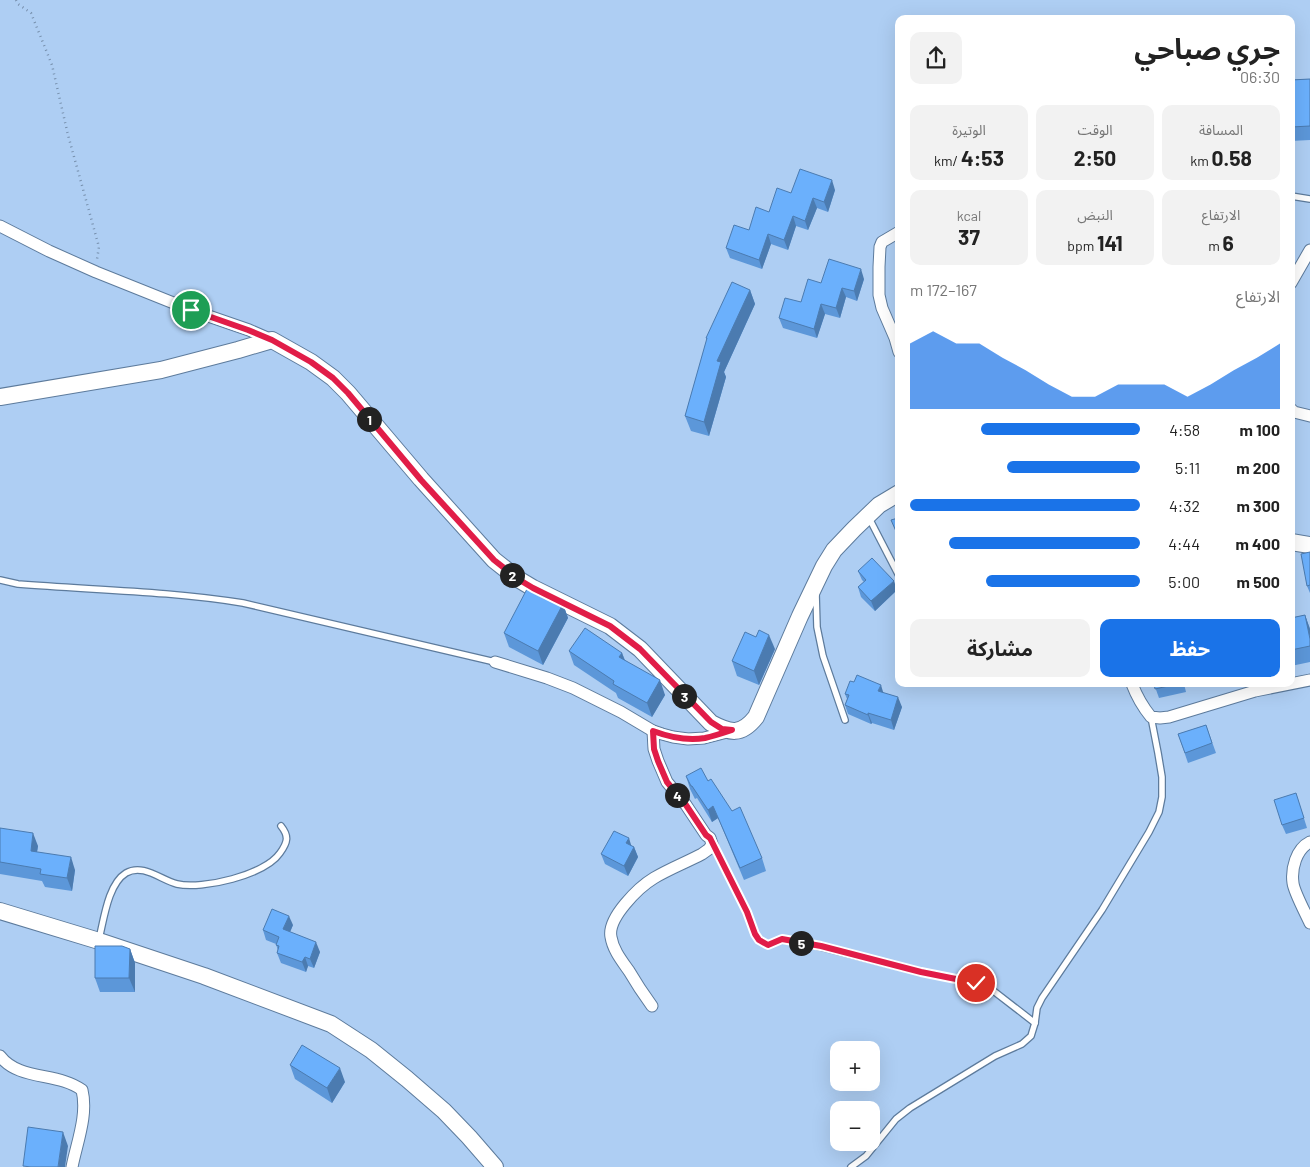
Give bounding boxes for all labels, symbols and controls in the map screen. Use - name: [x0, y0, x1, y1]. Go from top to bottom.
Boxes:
- text: جري صباحي: [1134, 31, 1280, 65]
- button: share: [910, 32, 962, 84]
- text: 06:30: [1240, 67, 1280, 86]
- text: الوتيرة: [952, 121, 986, 138]
- text: الوقت: [1077, 121, 1113, 138]
- text: المسافة: [1199, 121, 1243, 138]
- text: 4:53: [961, 145, 1004, 170]
- text: 2:50: [1074, 145, 1116, 170]
- text: 0.58: [1212, 145, 1252, 170]
- text: /km: [934, 152, 961, 169]
- text: km: [1190, 152, 1212, 169]
- text: النبض: [1077, 206, 1113, 223]
- text: الارتفاع: [1202, 206, 1240, 223]
- text: kcal: [957, 207, 981, 224]
- text: 37: [958, 224, 980, 249]
- text: 141: [1097, 230, 1123, 255]
- text: 6: [1223, 230, 1234, 255]
- text: bpm: [1067, 237, 1097, 254]
- text: m: [1208, 237, 1223, 254]
- text: 167–172 m: [910, 280, 977, 299]
- text: الارتفاع: [1236, 286, 1280, 305]
- pin: [170, 289, 212, 331]
- icon: arrive: [177, 296, 205, 324]
- pin: 1: [356, 406, 382, 432]
- text: 1: [367, 411, 372, 428]
- text: 4:58: [1169, 420, 1200, 439]
- text: 100 m: [1240, 420, 1280, 439]
- text: 5:11: [1175, 458, 1200, 477]
- text: 200 m: [1236, 458, 1280, 477]
- text: 4:32: [1169, 496, 1200, 515]
- text: 300 m: [1237, 496, 1280, 515]
- text: 4:44: [1168, 534, 1200, 553]
- text: 400 m: [1236, 534, 1280, 553]
- pin: 2: [500, 562, 524, 588]
- text: 2: [509, 567, 516, 584]
- text: 5:00: [1168, 572, 1200, 591]
- text: 500 m: [1237, 572, 1280, 591]
- button: مشاركة: [910, 619, 1090, 677]
- button: حفظ: [1100, 619, 1280, 677]
- pin: 3: [672, 684, 696, 708]
- text: 3: [681, 688, 688, 705]
- pin: 4: [664, 782, 690, 808]
- text: 4: [673, 787, 682, 804]
- pin: 5: [788, 930, 814, 956]
- text: 5: [798, 935, 805, 952]
- pin: [955, 962, 997, 1004]
- icon: check: [962, 969, 990, 997]
- map controls: [830, 1041, 880, 1151]
- button: +: [830, 1041, 880, 1091]
- button: −: [830, 1101, 880, 1151]

